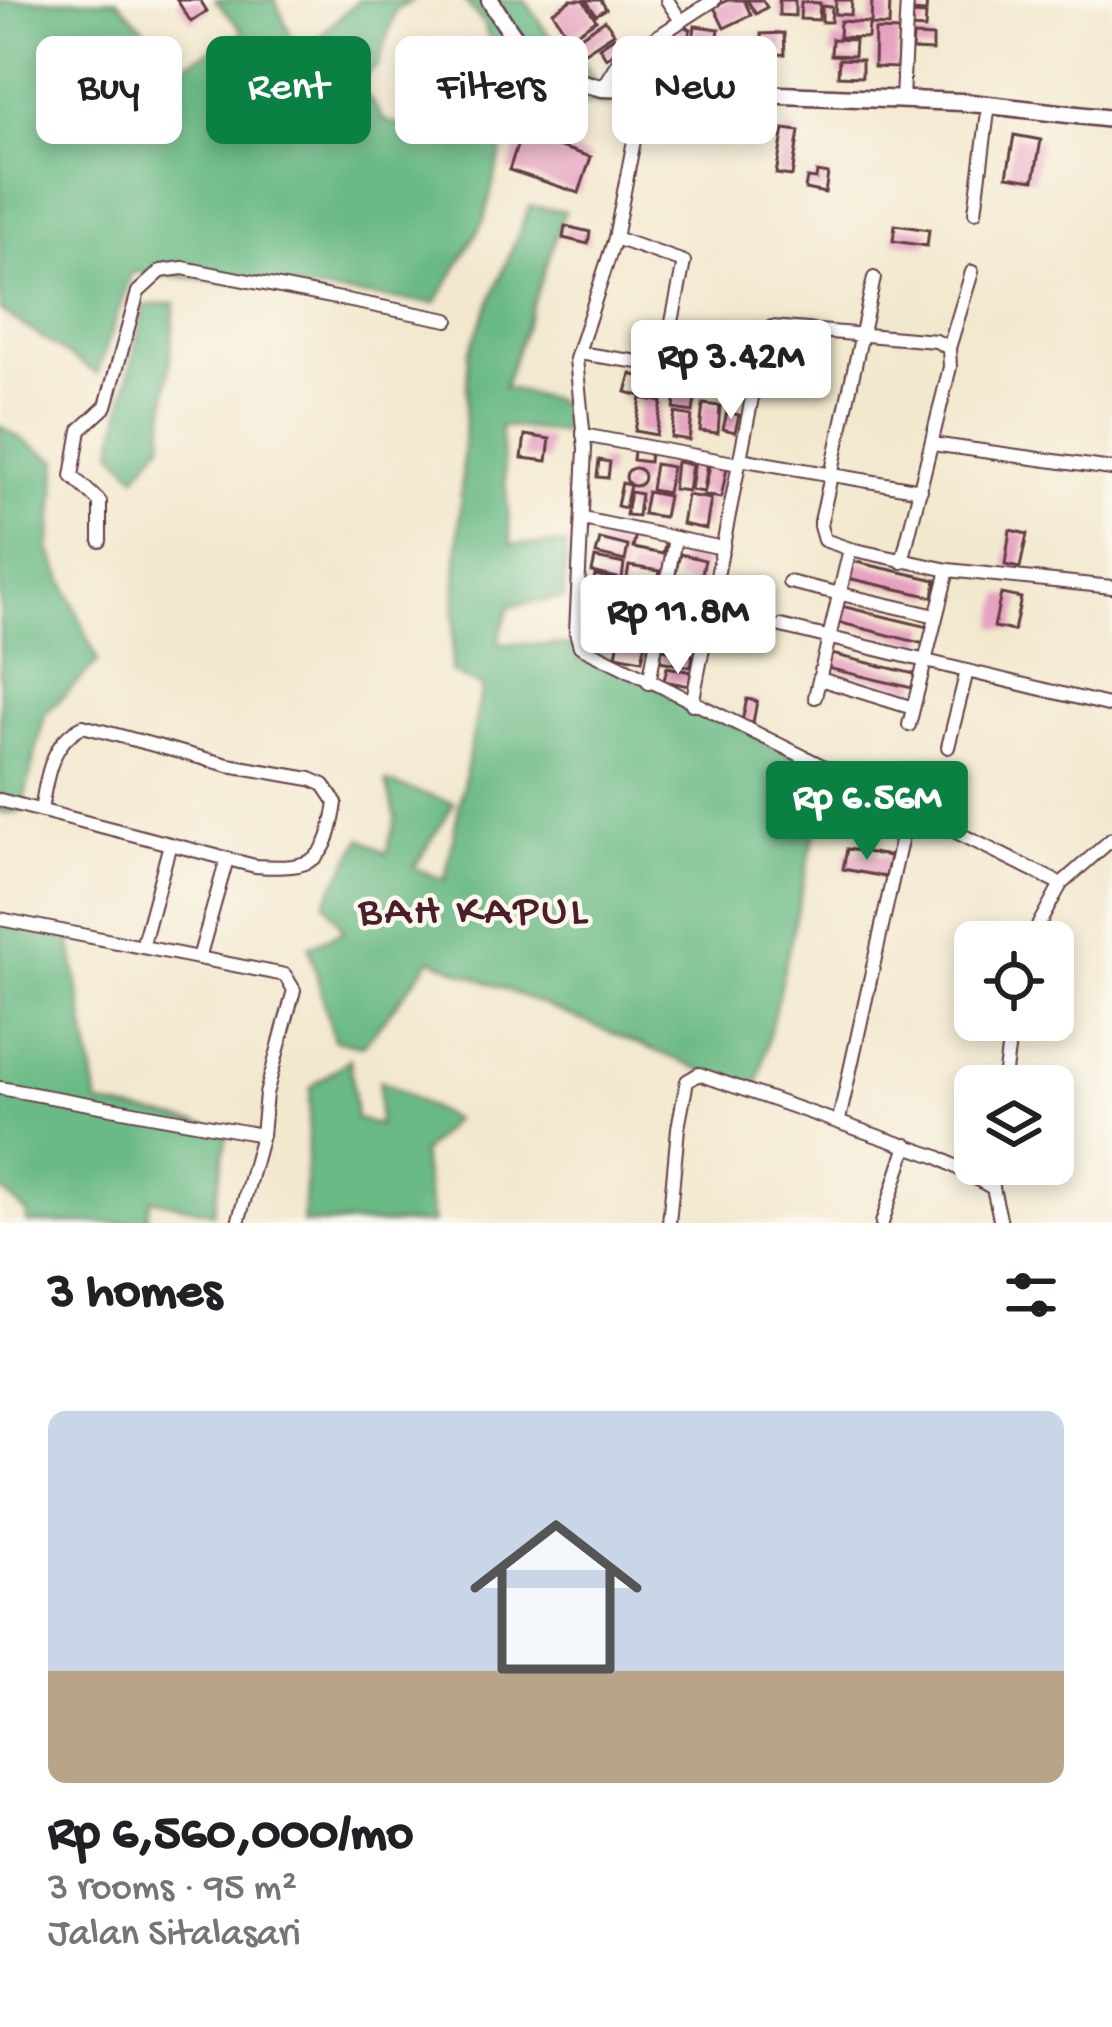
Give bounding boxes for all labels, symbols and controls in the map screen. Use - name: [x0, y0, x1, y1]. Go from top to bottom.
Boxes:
- chip: Buy: [36, 36, 182, 144]
- chip: Rent: [206, 36, 371, 144]
- chip: Filters: [395, 36, 588, 144]
- chip: New: [612, 36, 777, 144]
- pin: Rp 3.42M: [607, 320, 855, 422]
- text: Rp 3.42M: [658, 336, 804, 382]
- pin: Rp 11.8M: [554, 575, 802, 677]
- text: Rp 11.8M: [607, 591, 749, 637]
- pin: Rp 6.56M: [743, 761, 991, 863]
- text: Rp 6.56M: [793, 777, 941, 823]
- district label: BAH KAPUL: [357, 887, 590, 940]
- map controls: [954, 921, 1074, 1185]
- button: locate: [954, 921, 1074, 1041]
- button: layers: [954, 1065, 1074, 1185]
- icon: filters: [998, 1262, 1064, 1328]
- text: 3 homes: [48, 1265, 222, 1325]
- icon: home: [448, 1489, 664, 1705]
- text: Rp 6,560,000/mo: [48, 1807, 413, 1867]
- text: 3 rooms · 95 m²: [48, 1867, 297, 1913]
- text: Jalan Sitalasari: [48, 1913, 301, 1959]

